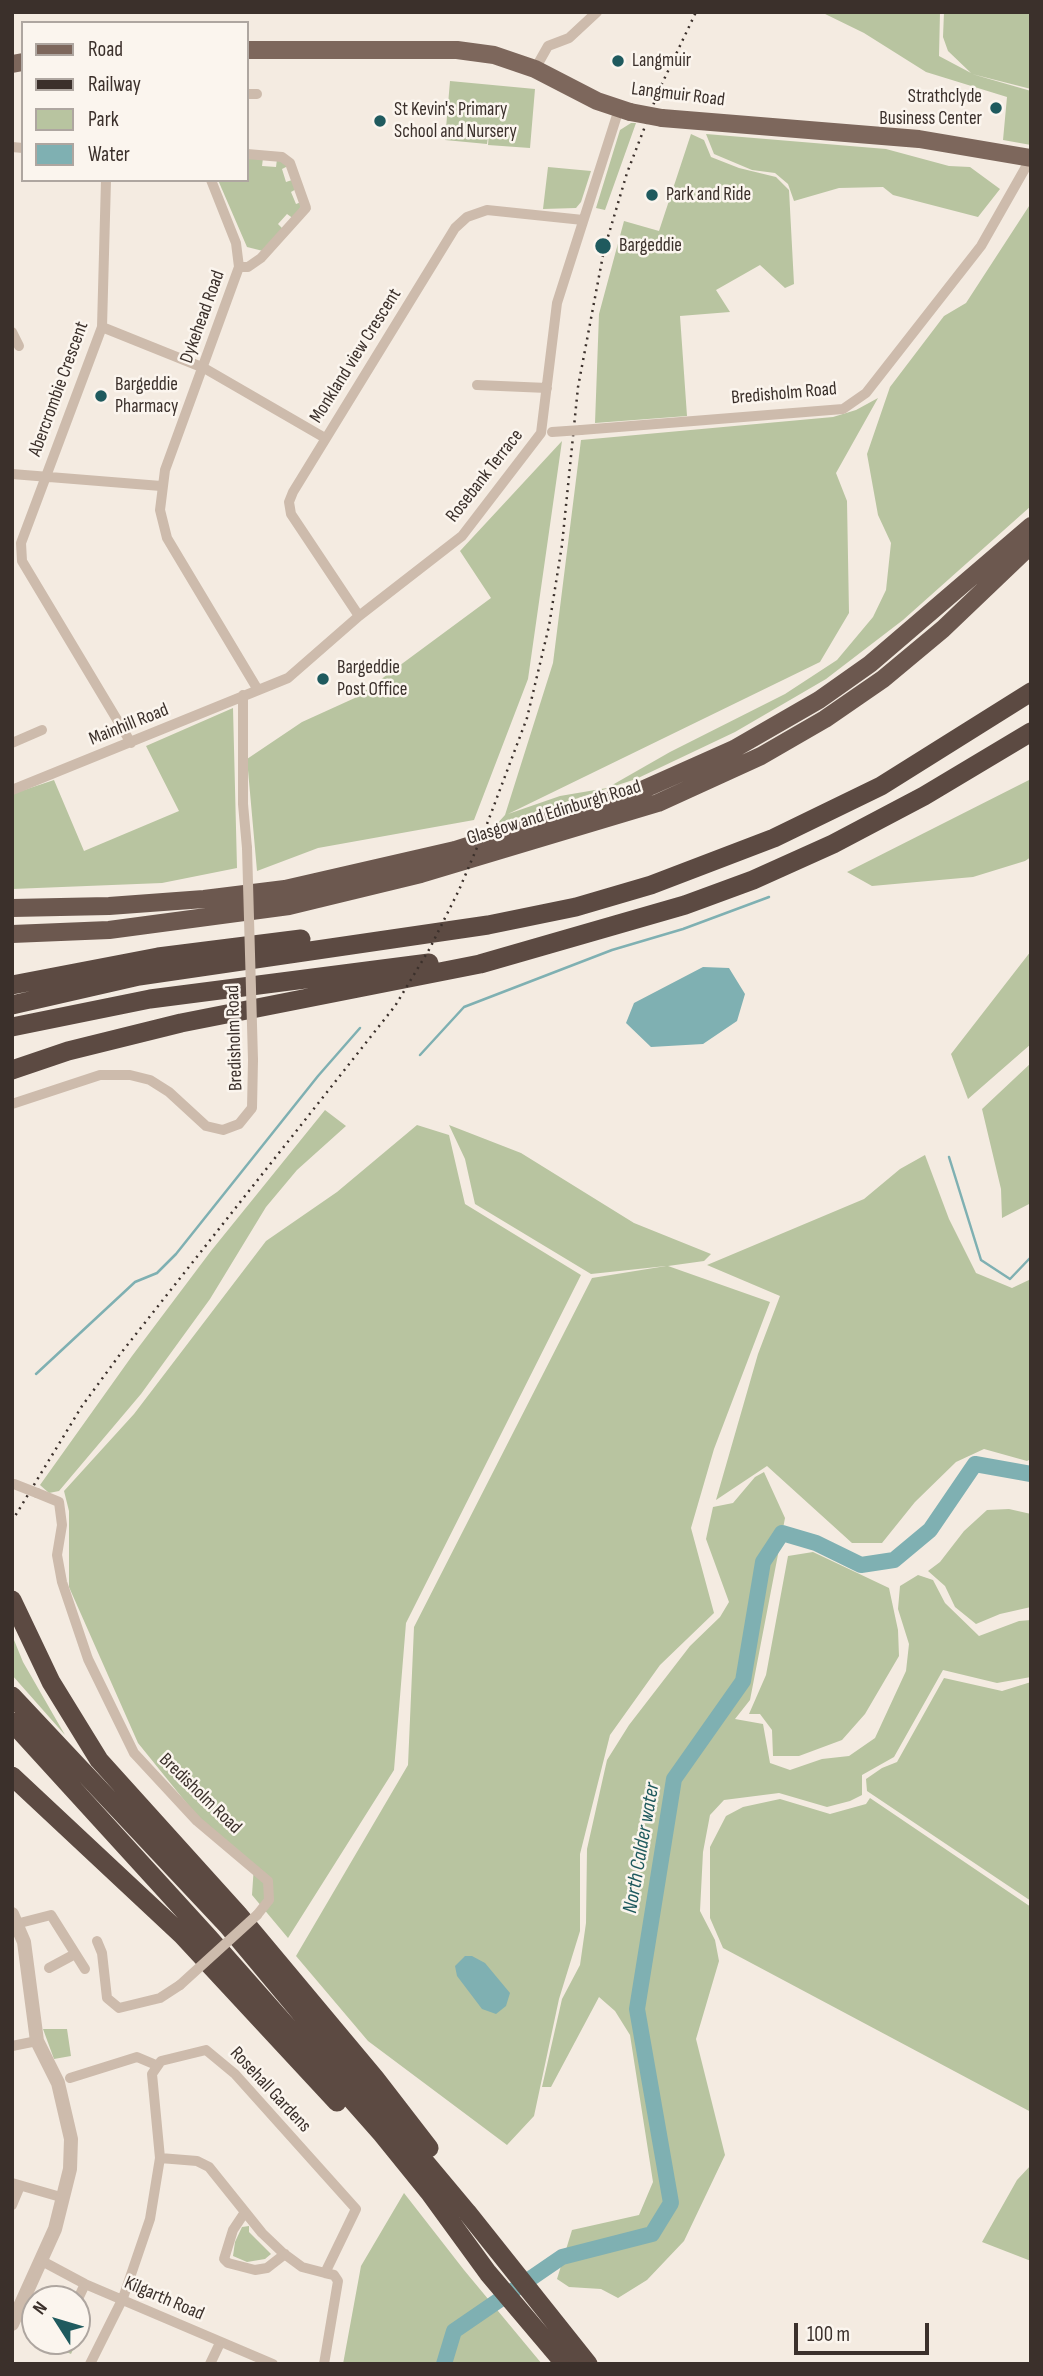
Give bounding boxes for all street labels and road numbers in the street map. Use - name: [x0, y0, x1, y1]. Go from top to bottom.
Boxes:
- street label: Langmuir Road: [630, 78, 726, 112]
- street label: Dykehead Road: [176, 268, 230, 366]
- street label: Monkland view Crescent: [305, 284, 407, 428]
- street label: Abercrombie Crescent: [24, 318, 94, 460]
- street label: Bredisholm Road: [730, 378, 838, 410]
- street label: Rosebank Terrace: [442, 425, 528, 527]
- street label: Mainhill Road: [86, 699, 172, 751]
- street label: Glasgow and Edinburgh Road: [464, 776, 644, 850]
- street label: Bredisholm Road: [222, 985, 248, 1091]
- street label: Bredisholm Road: [154, 1749, 246, 1839]
- street label: Rosehall Gardens: [225, 2042, 315, 2138]
- street label: Kilgarth Road: [121, 2272, 207, 2326]

